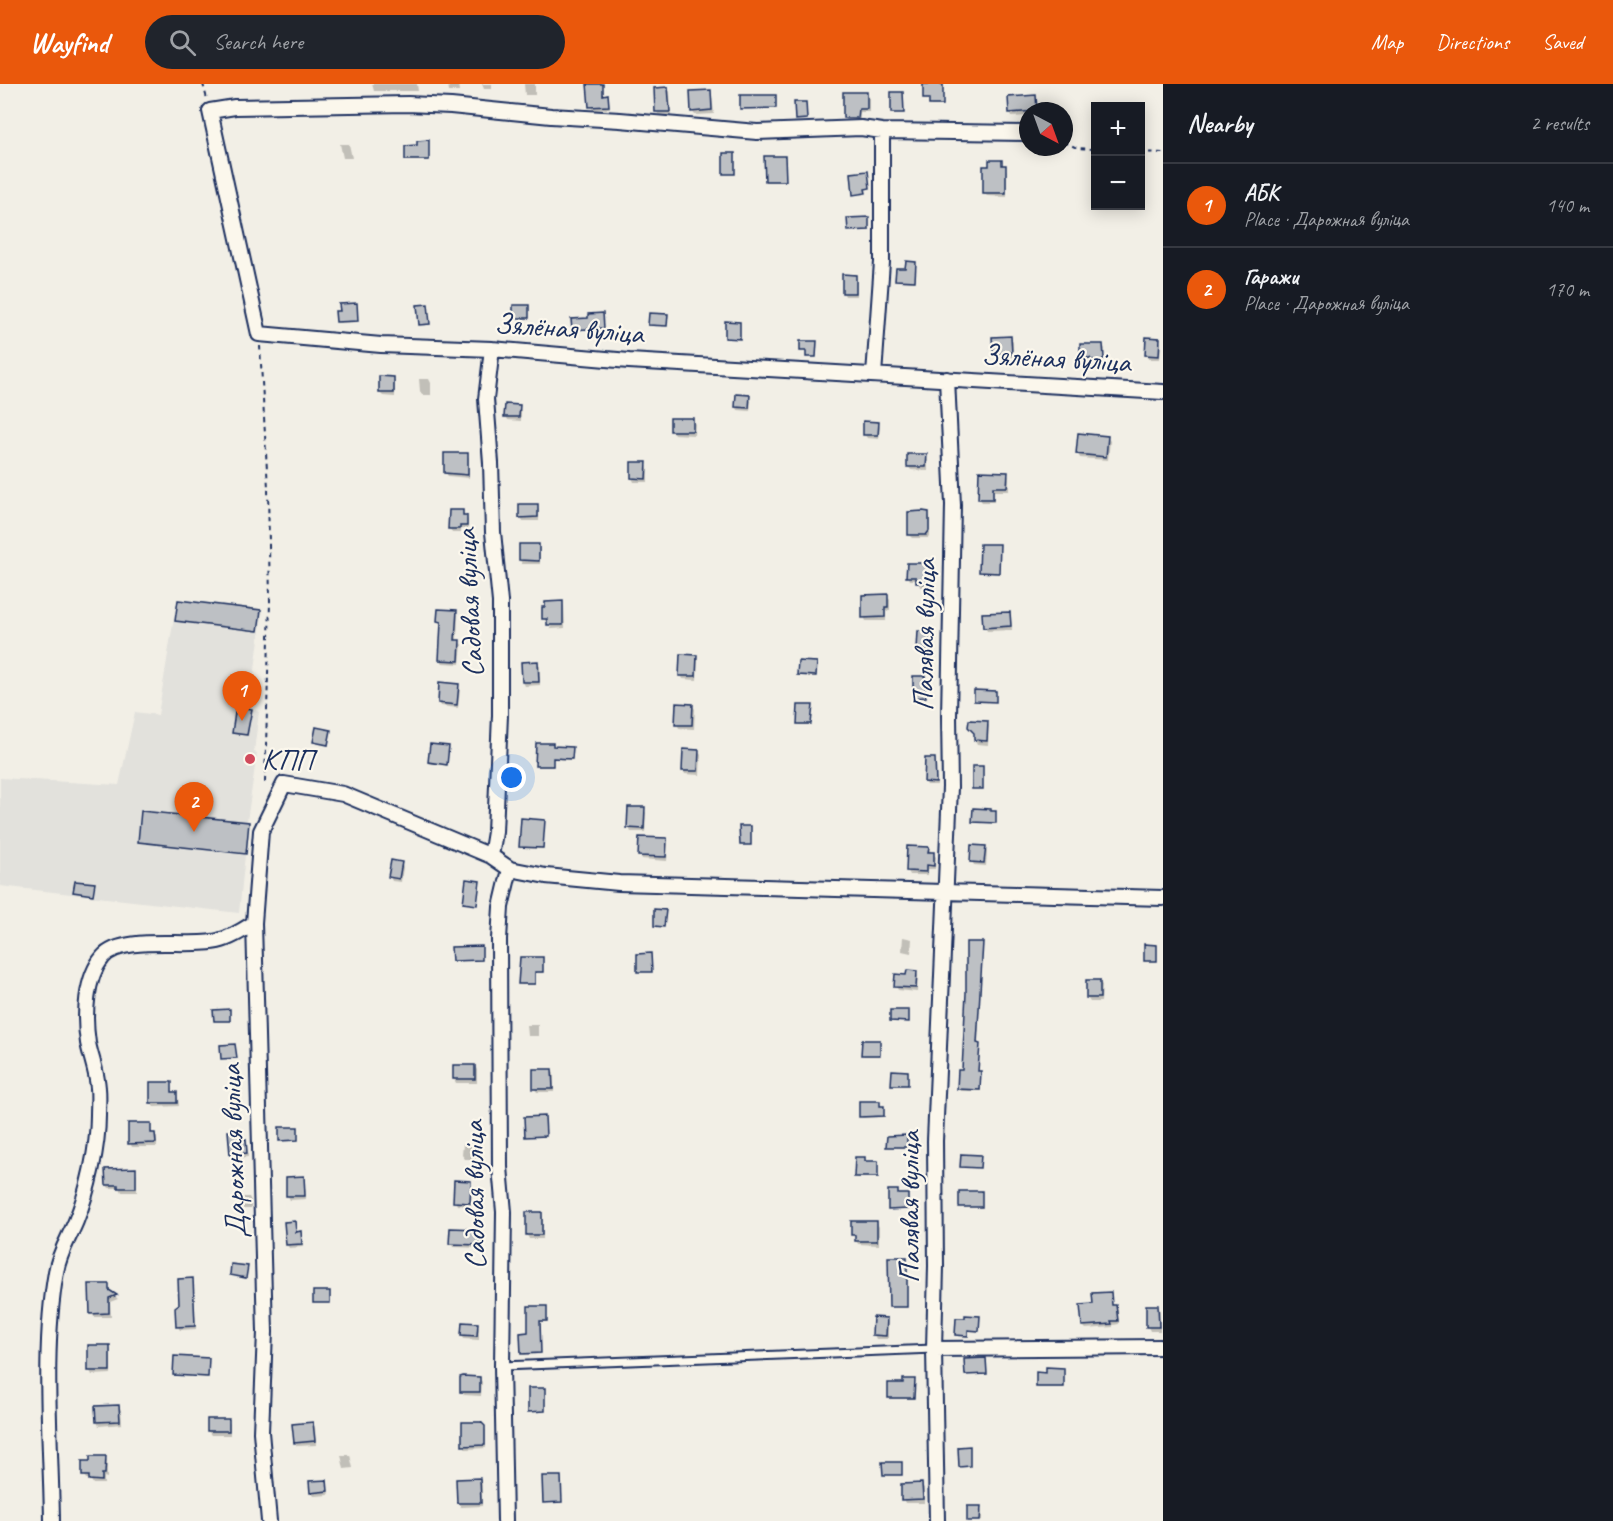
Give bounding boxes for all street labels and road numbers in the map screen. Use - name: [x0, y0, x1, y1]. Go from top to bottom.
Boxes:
- street label: Зялёная вуліца: [493, 304, 647, 352]
- street label: Зялёная вуліца: [980, 335, 1133, 381]
- street label: Садовая вуліца: [446, 526, 492, 678]
- street label: Палявая вуліца: [904, 557, 944, 711]
- street label: Дарожная вуліца: [211, 1061, 255, 1239]
- street label: Садовая вуліца: [454, 1118, 494, 1270]
- street label: Палявая вуліца: [890, 1129, 928, 1283]

